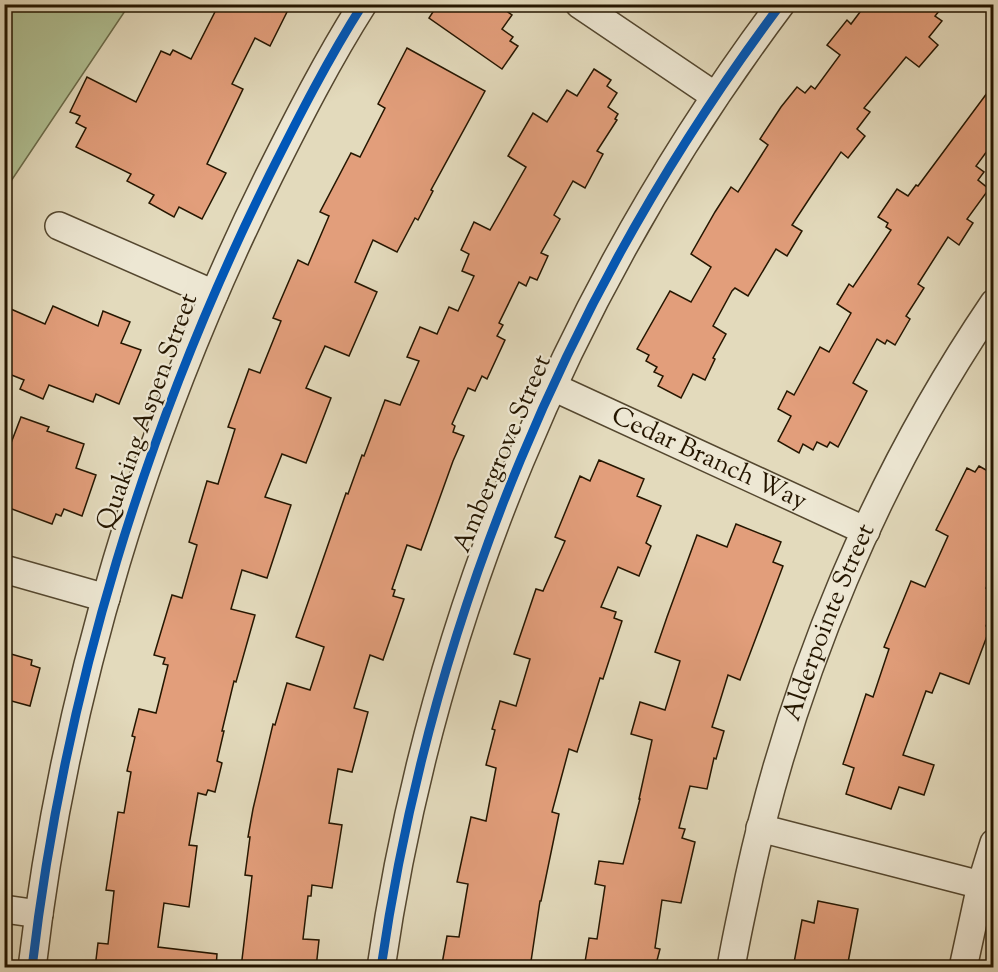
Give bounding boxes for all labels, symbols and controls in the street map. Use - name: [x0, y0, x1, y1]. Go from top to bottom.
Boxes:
- street label: Quaking Aspen Street: [88, 288, 208, 536]
- street label: Ambergrove Street: [445, 349, 561, 559]
- street label: Cedar Branch Way: [605, 398, 813, 520]
- street label: Alderpointe Street: [774, 517, 885, 726]

